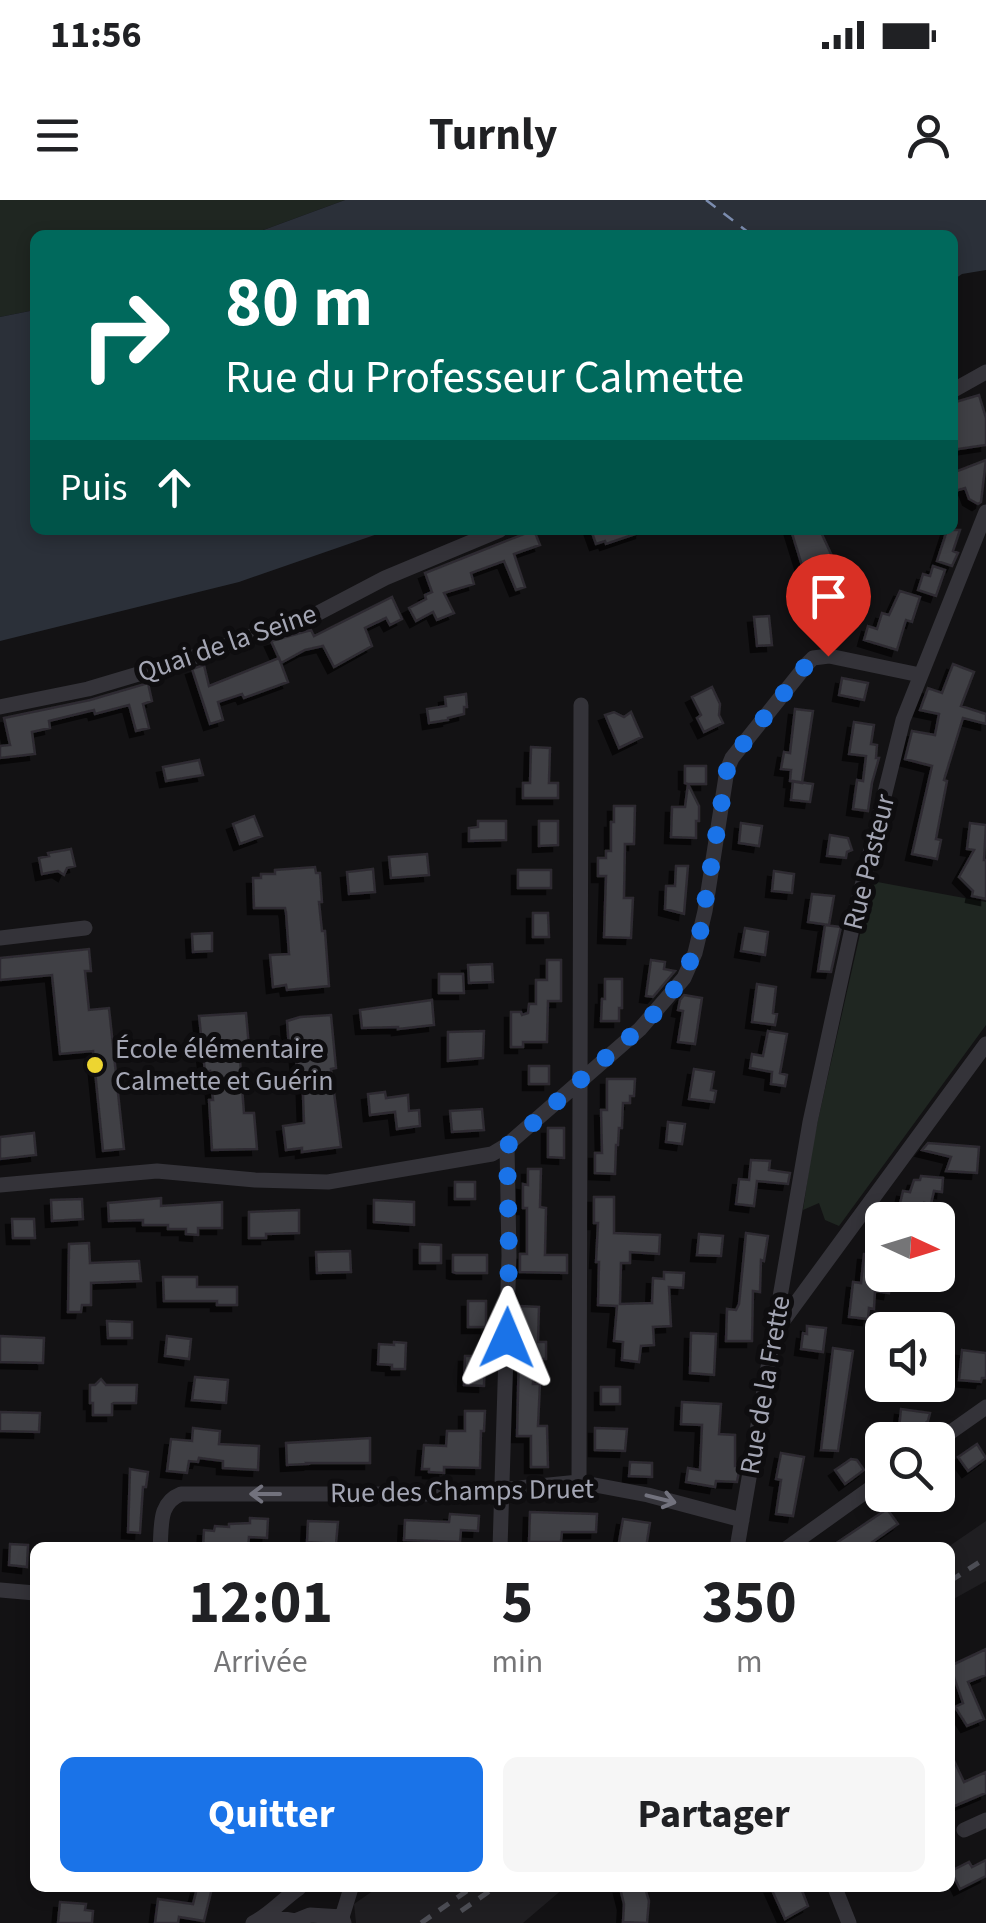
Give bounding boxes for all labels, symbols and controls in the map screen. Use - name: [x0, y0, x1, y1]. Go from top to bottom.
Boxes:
- text: 11:56: [50, 8, 142, 62]
- text: Turnly: [429, 103, 557, 167]
- icon: menu: [30, 108, 85, 163]
- icon: person: [901, 108, 956, 163]
- text: 80 m: [225, 253, 373, 353]
- icon: right: [60, 270, 190, 400]
- text: Rue du Professeur Calmette: [225, 346, 744, 410]
- icon: ahead: [147, 460, 202, 515]
- text: Puis: [60, 461, 127, 515]
- pin: [786, 554, 871, 657]
- icon: arrive: [801, 569, 856, 624]
- street label: Quai de la Seine: [132, 594, 322, 692]
- street label: Rue Pasteur: [833, 790, 905, 934]
- place label: École élémentaire Calmette et Guérin: [115, 1029, 334, 1101]
- marker: École élémentaire Calmette et Guérin: [84, 1054, 106, 1076]
- north arrow: [865, 1202, 955, 1292]
- map controls: [865, 1202, 955, 1512]
- position arrow: [455, 1286, 559, 1390]
- street label: Rue de la Frette: [730, 1293, 800, 1477]
- button: sound: [865, 1312, 955, 1402]
- button: search: [865, 1422, 955, 1512]
- street label: Rue des Champs Druet: [330, 1469, 595, 1513]
- one-way arrow: [249, 1484, 282, 1504]
- one-way arrow: [644, 1491, 676, 1509]
- text: 12:01: [188, 1561, 333, 1646]
- text: 5: [502, 1561, 533, 1646]
- text: 350: [702, 1561, 797, 1646]
- text: Arrivée: [214, 1639, 308, 1685]
- text: min: [491, 1639, 543, 1685]
- text: m: [736, 1639, 762, 1685]
- button: Quitter: [60, 1757, 483, 1872]
- button: Partager: [503, 1757, 925, 1872]

